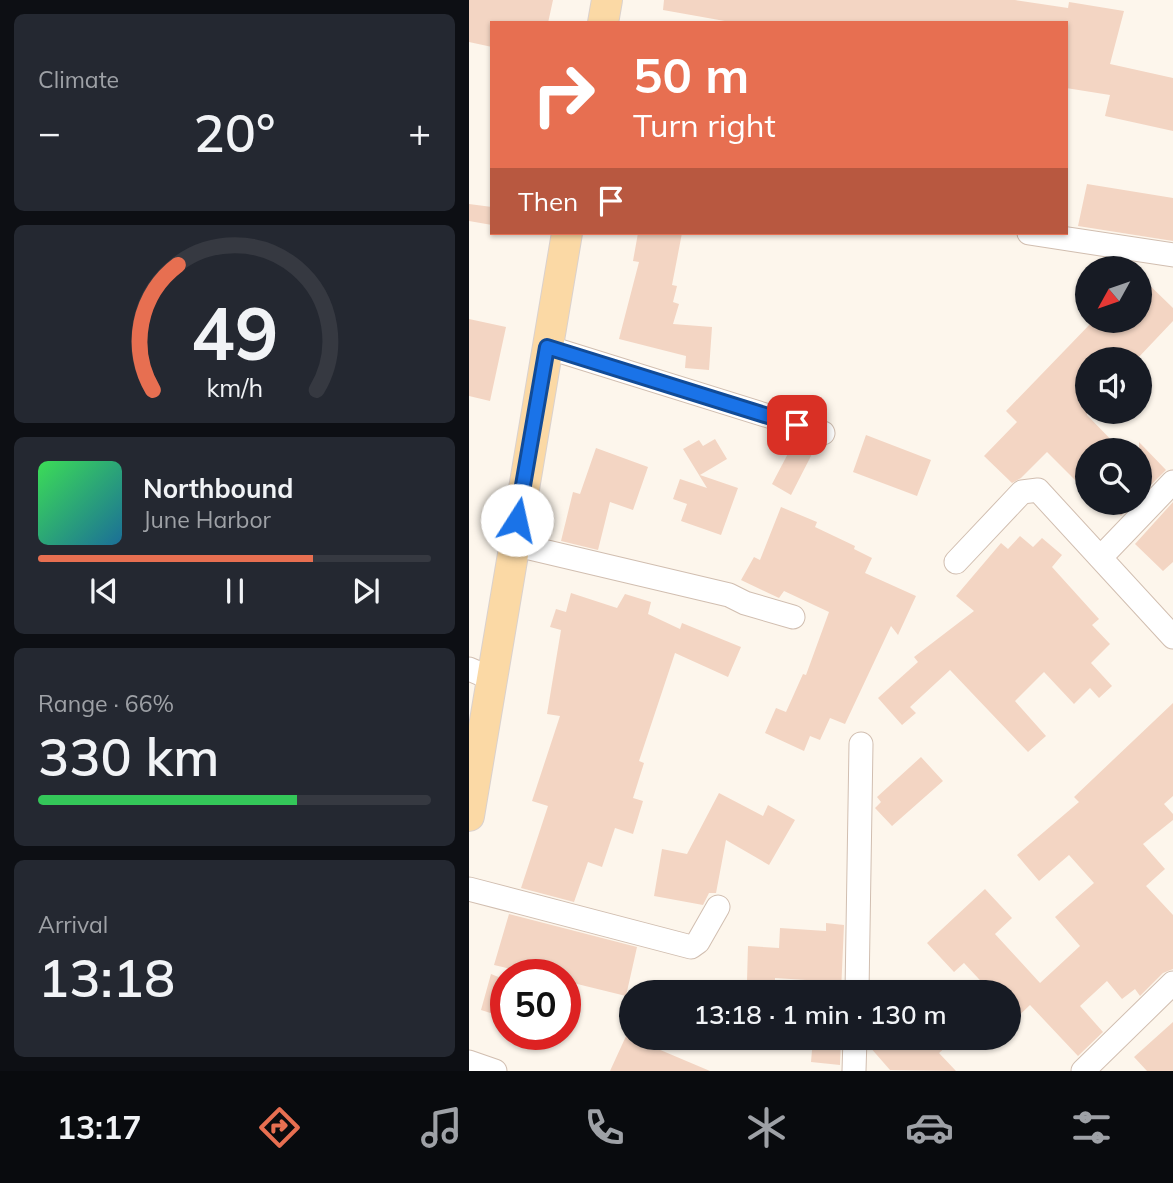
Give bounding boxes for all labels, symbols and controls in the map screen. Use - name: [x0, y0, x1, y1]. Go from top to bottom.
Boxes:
- text: 50 m: [633, 44, 749, 105]
- icon: right: [518, 49, 609, 140]
- text: Climate: [38, 65, 119, 94]
- text: 20°: [194, 100, 275, 165]
- text: Turn right: [633, 105, 776, 145]
- text: −: [38, 108, 61, 156]
- text: +: [408, 108, 431, 156]
- icon: arrive: [592, 182, 630, 220]
- text: Then: [518, 185, 578, 218]
- north arrow: [1075, 256, 1151, 332]
- map controls: [1075, 256, 1152, 515]
- text: 49: [191, 288, 278, 379]
- button: sound: [1075, 347, 1152, 424]
- text: km/h: [206, 372, 263, 403]
- pin: [767, 395, 827, 455]
- icon: arrive: [778, 406, 816, 444]
- button: search: [1075, 438, 1152, 515]
- text: Northbound: [143, 472, 293, 505]
- position arrow: [480, 483, 554, 557]
- text: June Harbor: [143, 505, 271, 534]
- icon: previous: [85, 572, 123, 610]
- icon: pause: [216, 572, 254, 610]
- icon: next: [347, 572, 385, 610]
- text: Range · 66%: [38, 689, 174, 718]
- text: 330 km: [38, 724, 219, 789]
- text: Arrival: [38, 910, 108, 939]
- text: 13:18: [38, 945, 175, 1010]
- speed limit sign: 50: [490, 959, 581, 1050]
- text: 13:18 · 1 min · 130 m: [693, 998, 947, 1031]
- icon: directions: [255, 1103, 304, 1152]
- icon: music: [417, 1103, 466, 1152]
- icon: phone: [580, 1103, 629, 1152]
- icon: climate: [742, 1103, 791, 1152]
- icon: car: [905, 1103, 954, 1152]
- icon: filters: [1067, 1103, 1116, 1152]
- text: 13:17: [57, 1107, 141, 1147]

